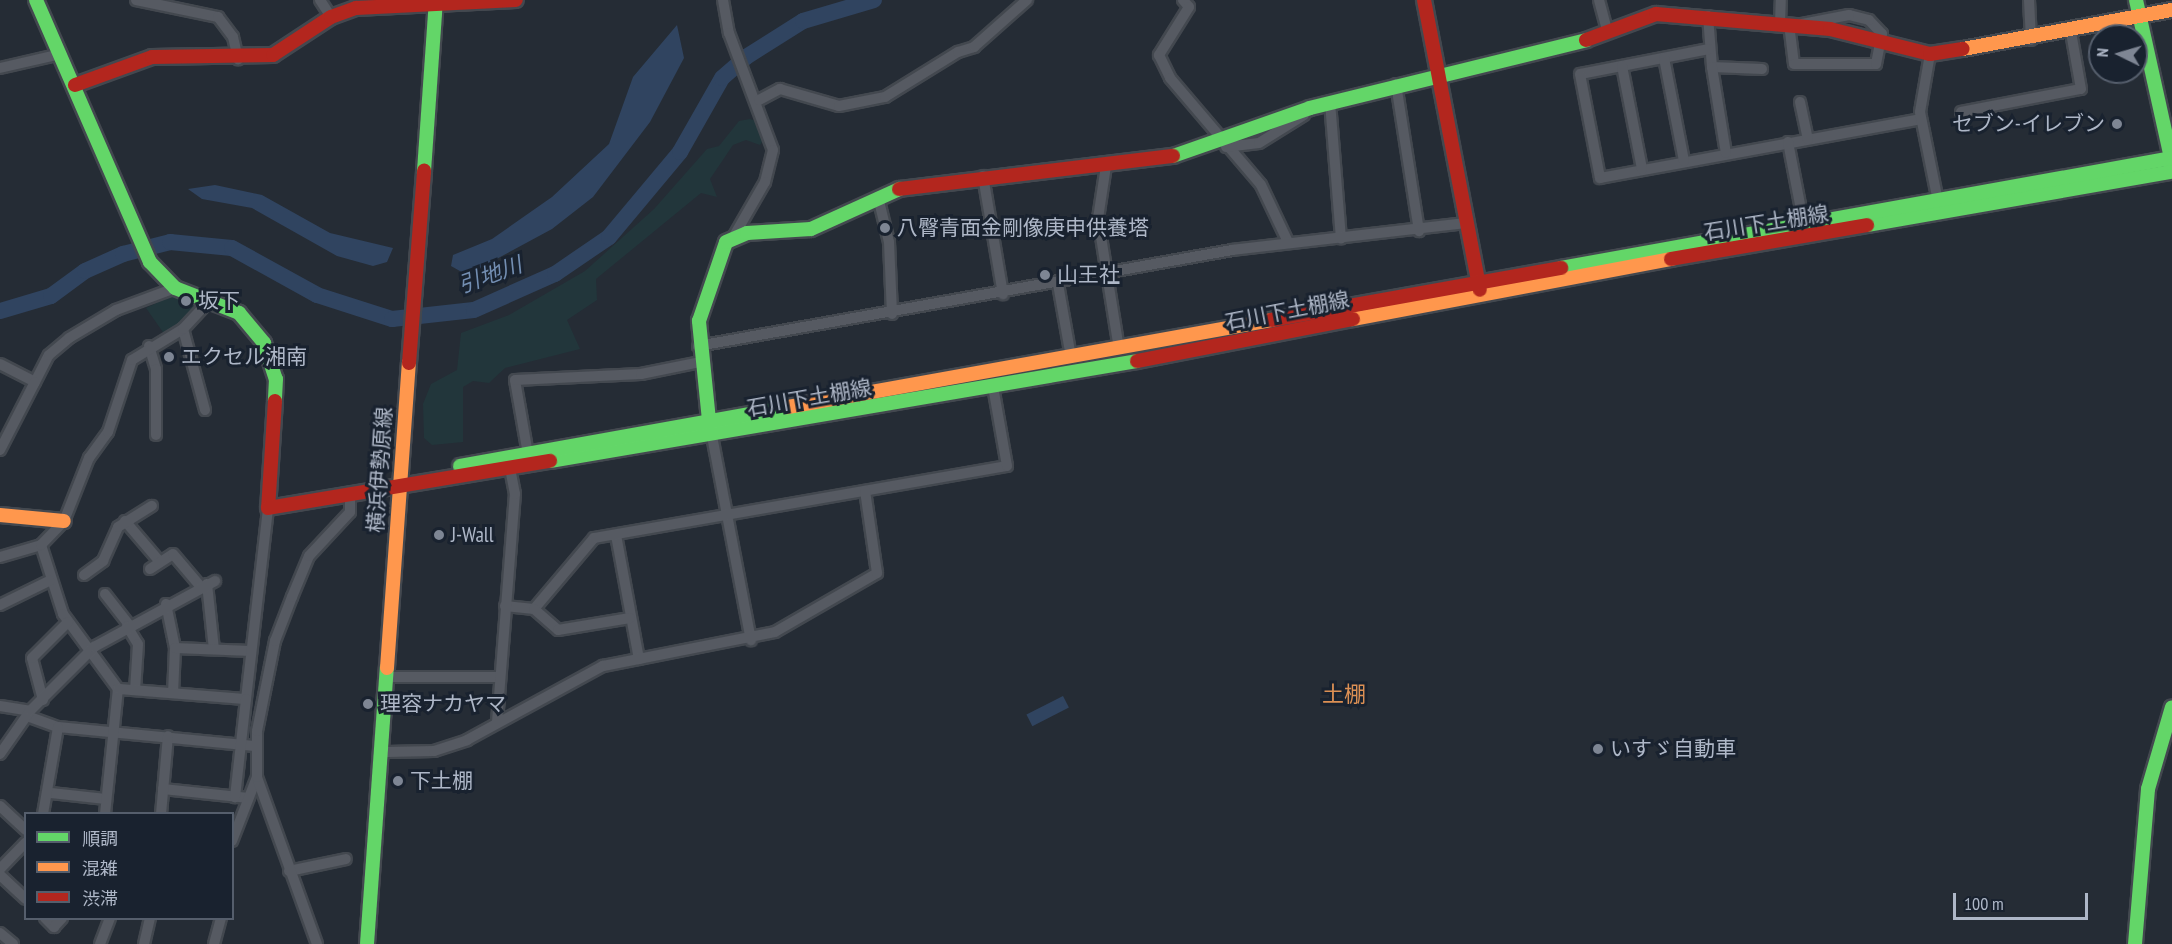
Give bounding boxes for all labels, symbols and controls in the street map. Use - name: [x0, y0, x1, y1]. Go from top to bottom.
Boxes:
- north arrow: [2088, 24, 2148, 84]
- text: N: [2092, 47, 2112, 58]
- place label: セブン-イレブン: [1952, 111, 2105, 137]
- marker: セブン-イレブン: [2110, 117, 2124, 131]
- street label: 石川下土棚線: [1702, 201, 1830, 245]
- place label: 八臀青面金剛像庚申供養塔: [897, 215, 1149, 241]
- marker: 八臀青面金剛像庚申供養塔: [878, 221, 892, 235]
- water label: 引地川: [454, 251, 526, 299]
- place label: 山王社: [1057, 262, 1120, 288]
- marker: 山王社: [1038, 268, 1052, 282]
- street label: 石川下土棚線: [1223, 287, 1351, 335]
- place label: 坂下: [198, 288, 240, 314]
- marker: 坂下: [179, 294, 193, 308]
- place label: エクセル湘南: [181, 344, 307, 370]
- marker: エクセル湘南: [162, 350, 176, 364]
- street label: 石川下土棚線: [745, 375, 873, 421]
- street label: 横浜伊勢原線: [363, 406, 397, 534]
- place label: J-Wall: [451, 522, 494, 548]
- marker: J-Wall: [432, 528, 446, 542]
- district label: 土棚: [1322, 682, 1366, 708]
- place label: 理容ナカヤマ: [380, 691, 506, 717]
- marker: 理容ナカヤマ: [361, 697, 375, 711]
- place label: いすゞ自動車: [1610, 736, 1736, 762]
- marker: いすゞ自動車: [1591, 742, 1605, 756]
- place label: 下土棚: [410, 768, 473, 794]
- marker: 下土棚: [391, 774, 405, 788]
- legend: [24, 812, 234, 920]
- text: 順調: [82, 827, 118, 850]
- text: 混雑: [82, 857, 118, 880]
- scale bar: [1956, 881, 2091, 919]
- text: 渋滞: [82, 887, 118, 910]
- text: 100 m: [1964, 892, 2004, 915]

